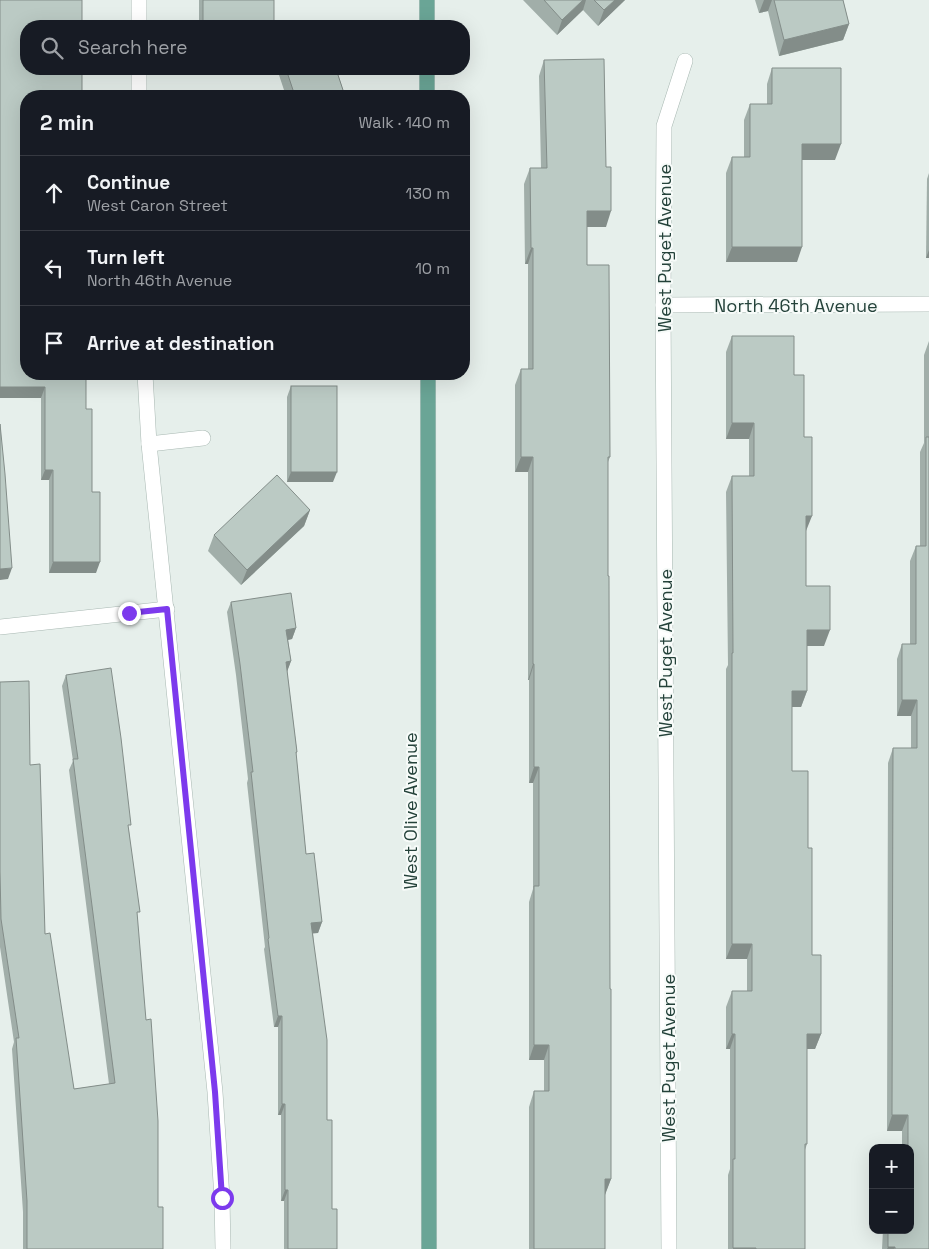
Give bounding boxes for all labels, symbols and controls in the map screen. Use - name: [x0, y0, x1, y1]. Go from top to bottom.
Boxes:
- search box: [20, 20, 470, 75]
- icon: search: [38, 34, 66, 62]
- text: Search here: [78, 35, 188, 60]
- text: 2 min: [40, 109, 94, 136]
- text: Walk · 140 m: [358, 112, 450, 133]
- street label: West Puget Avenue: [653, 164, 676, 332]
- text: Continue: [87, 170, 170, 195]
- icon: ahead: [40, 179, 68, 207]
- text: 130 m: [406, 183, 450, 204]
- text: West Caron Street: [87, 195, 228, 216]
- text: Turn left: [87, 245, 165, 270]
- icon: left: [40, 254, 68, 282]
- text: 10 m: [415, 258, 450, 279]
- text: North 46th Avenue: [87, 270, 232, 291]
- street label: North 46th Avenue: [714, 294, 878, 317]
- icon: arrive: [40, 329, 68, 357]
- text: Arrive at destination: [87, 331, 275, 356]
- street label: West Puget Avenue: [654, 569, 677, 737]
- route end: [118, 602, 141, 625]
- street label: West Olive Avenue: [399, 732, 422, 890]
- street label: West Puget Avenue: [657, 974, 680, 1142]
- map controls: [869, 1144, 914, 1234]
- button: +: [869, 1144, 914, 1189]
- route start: [211, 1187, 234, 1210]
- button: −: [869, 1189, 914, 1234]

